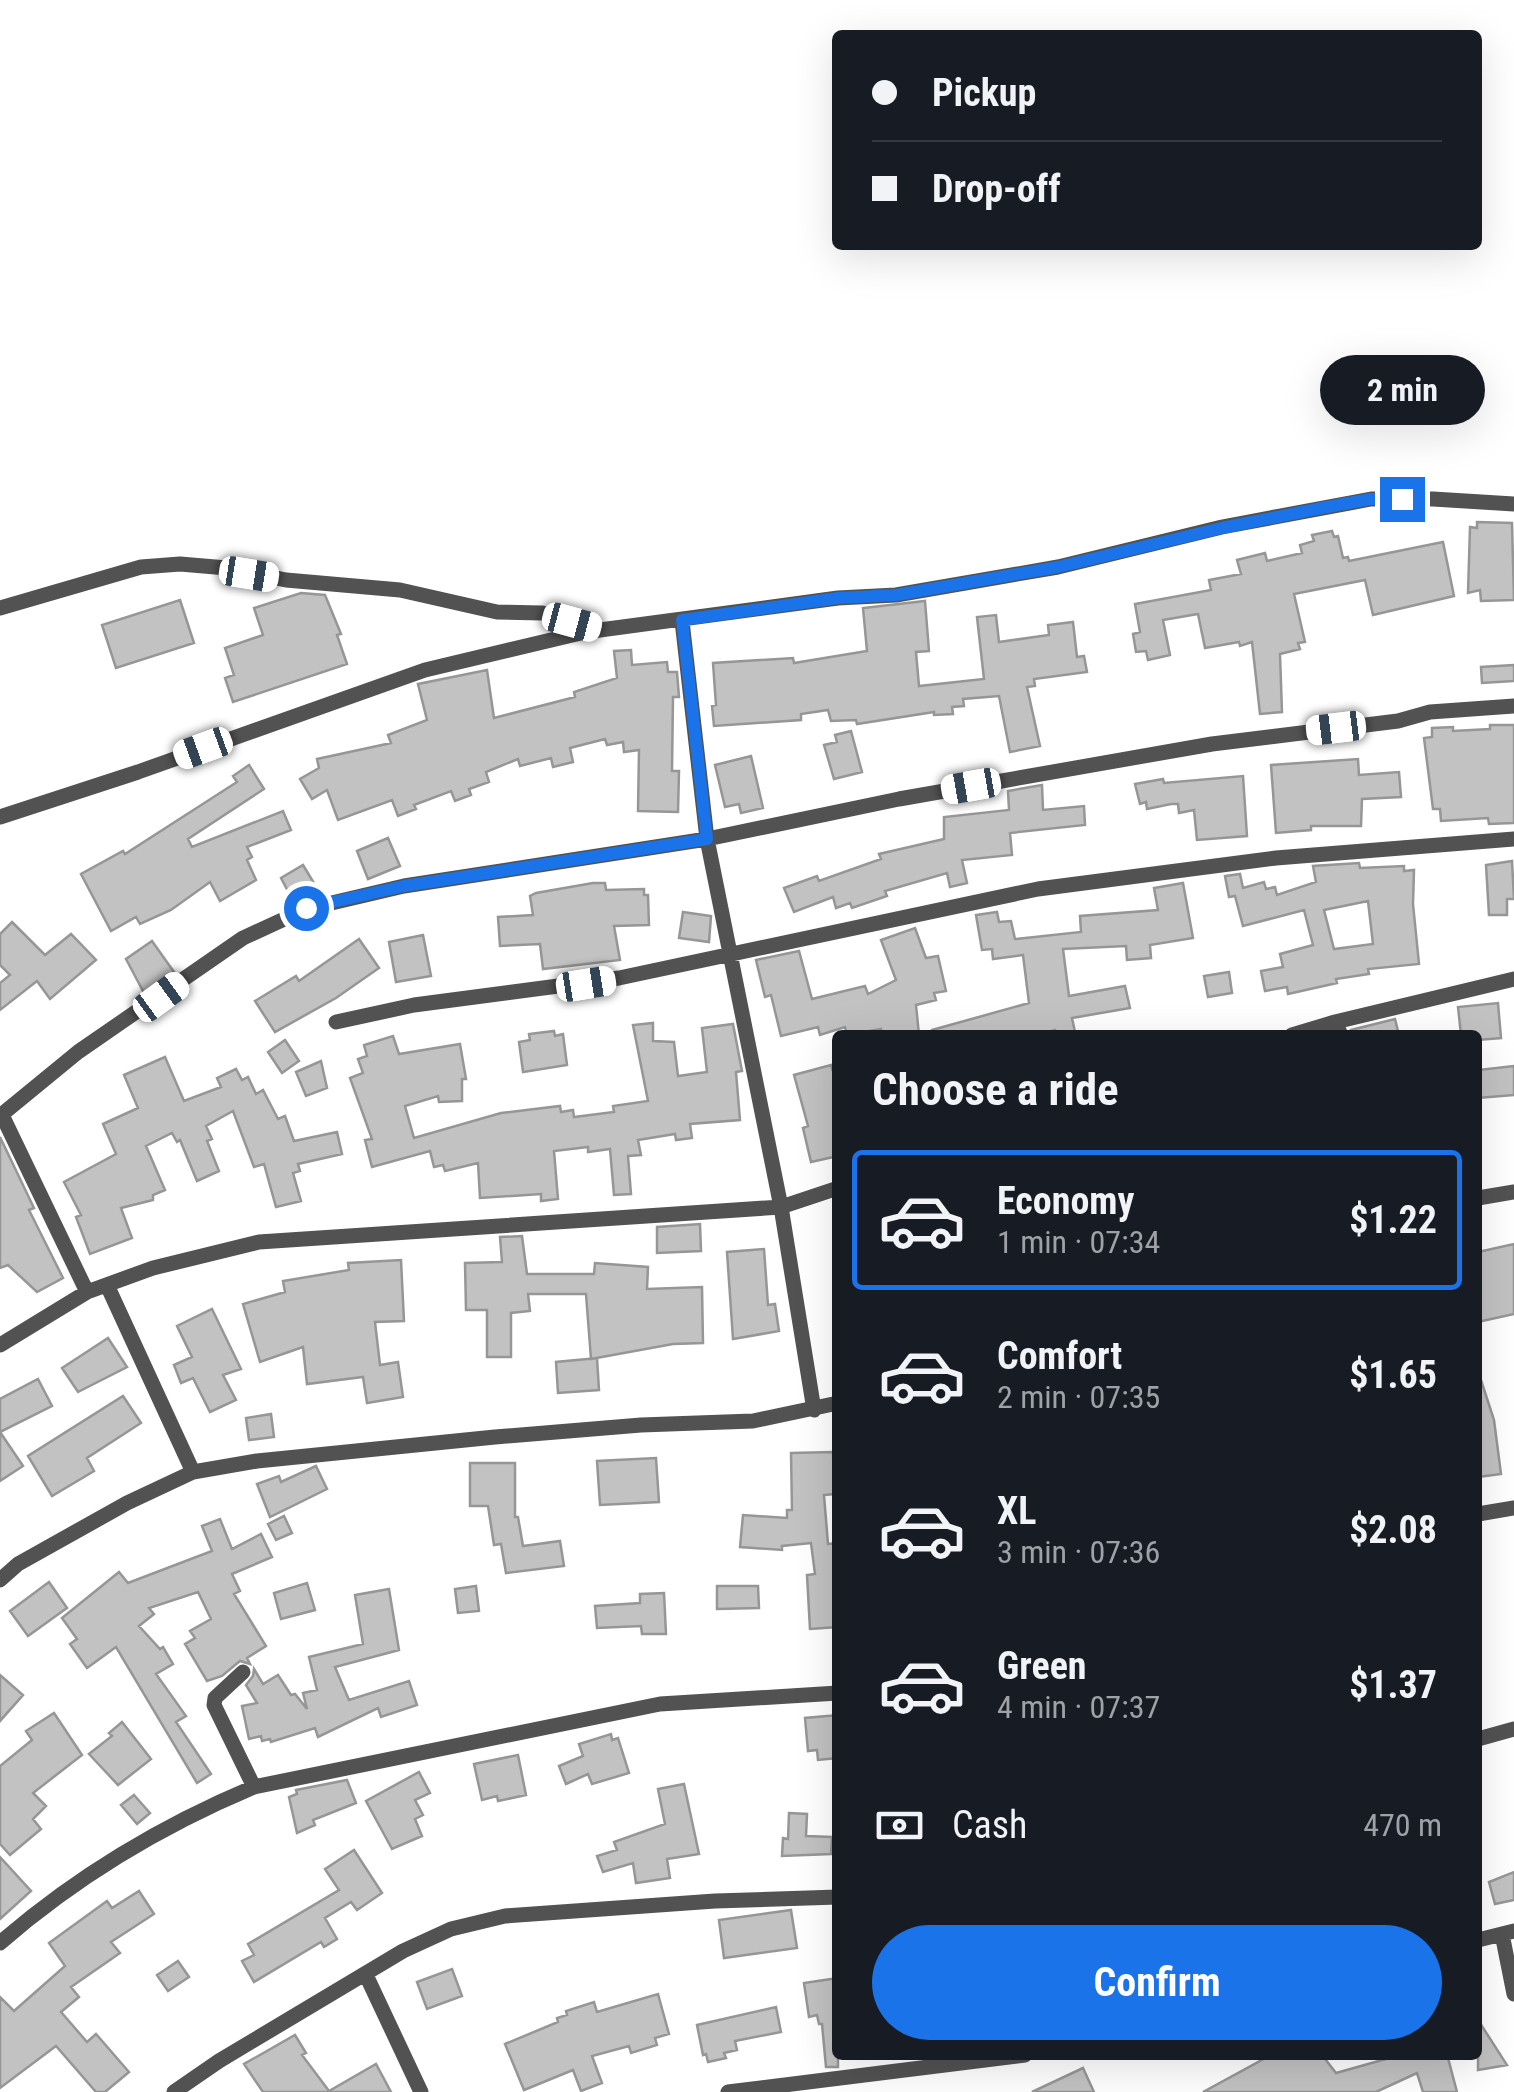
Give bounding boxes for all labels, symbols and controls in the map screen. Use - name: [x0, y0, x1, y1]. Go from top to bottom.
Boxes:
- text: Pickup: [932, 71, 1036, 115]
- text: Drop-off: [932, 167, 1061, 211]
- callout: 2 min: [1320, 354, 1484, 424]
- text: 2 min: [1367, 371, 1438, 409]
- route end: [1380, 477, 1425, 522]
- car: [217, 554, 281, 594]
- car: [539, 600, 605, 644]
- car: [1304, 709, 1368, 747]
- car: [170, 724, 236, 772]
- car: [939, 766, 1003, 806]
- route start: [284, 886, 329, 931]
- car: [554, 964, 618, 1004]
- car: [128, 967, 194, 1027]
- text: Choose a ride: [872, 1063, 1119, 1116]
- icon: car: [877, 1175, 967, 1265]
- text: Economy: [997, 1179, 1134, 1223]
- text: $1.22: [1349, 1198, 1437, 1242]
- text: 1 min · 07:34: [997, 1223, 1160, 1261]
- icon: car: [877, 1330, 967, 1420]
- text: Comfort: [997, 1334, 1122, 1378]
- text: $1.65: [1349, 1353, 1437, 1397]
- text: 2 min · 07:35: [997, 1378, 1160, 1416]
- icon: car: [877, 1485, 967, 1575]
- text: XL: [997, 1489, 1036, 1533]
- text: $2.08: [1349, 1508, 1437, 1552]
- text: 3 min · 07:36: [997, 1533, 1160, 1571]
- icon: car: [877, 1640, 967, 1730]
- text: Green: [997, 1644, 1087, 1688]
- text: $1.37: [1349, 1663, 1437, 1707]
- text: 4 min · 07:37: [997, 1688, 1160, 1726]
- icon: cash: [872, 1798, 927, 1853]
- text: Cash: [952, 1803, 1027, 1847]
- text: 470 m: [1363, 1806, 1442, 1844]
- button: Confirm: [872, 1925, 1442, 2040]

